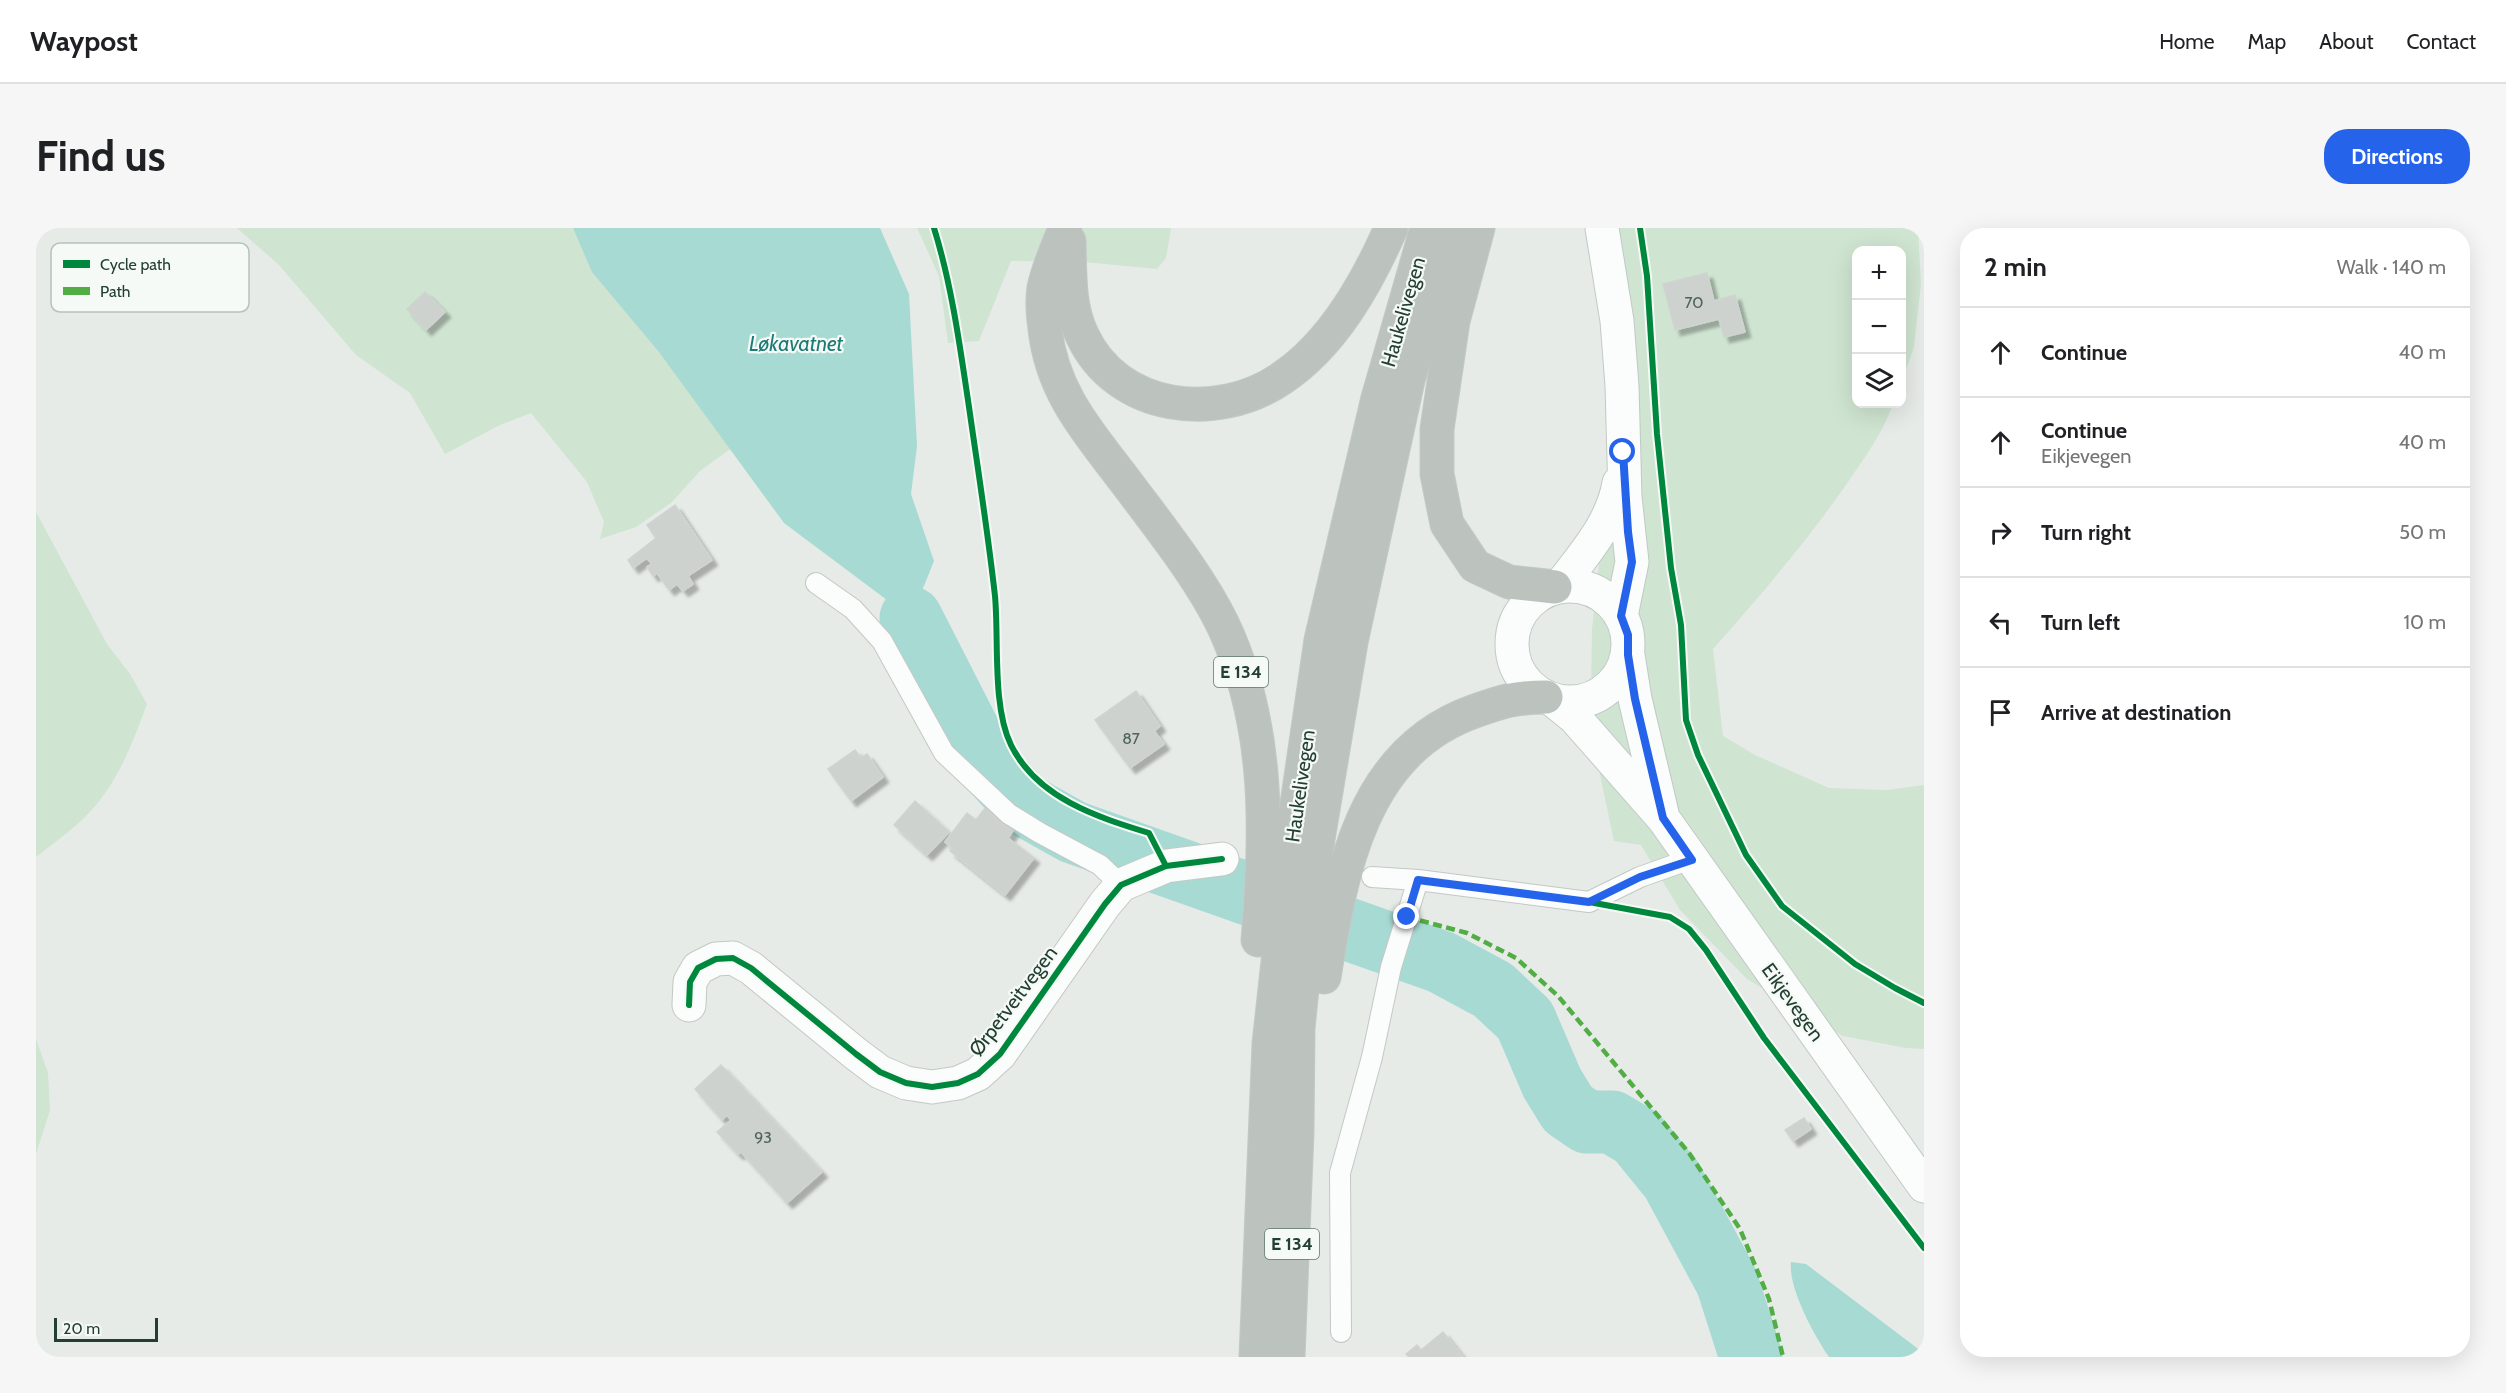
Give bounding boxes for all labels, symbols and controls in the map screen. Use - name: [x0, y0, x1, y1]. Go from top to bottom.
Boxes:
- text: Waypost: [30, 24, 138, 58]
- text: Home: [2159, 29, 2215, 54]
- text: Map: [2248, 29, 2286, 54]
- text: About: [2319, 29, 2373, 54]
- text: Contact: [2406, 29, 2476, 54]
- button: Directions: [2324, 129, 2470, 184]
- text: Find us: [36, 130, 165, 182]
- legend: [51, 243, 249, 312]
- map controls: [1852, 246, 1906, 408]
- button: +: [1852, 246, 1906, 300]
- text: 2 min: [1984, 251, 2047, 283]
- street label: Haukelivegen: [1376, 254, 1430, 370]
- text: Cycle path: [100, 255, 171, 274]
- text: Walk · 140 m: [2337, 255, 2446, 279]
- text: Path: [100, 282, 131, 301]
- house number: 70: [1684, 293, 1704, 312]
- button: −: [1852, 300, 1906, 354]
- water label: Løkavatnet: [749, 331, 844, 356]
- icon: ahead: [1984, 336, 2017, 369]
- text: Continue: [2041, 339, 2127, 366]
- text: 40 m: [2398, 340, 2446, 364]
- button: layers: [1852, 354, 1906, 408]
- text: Continue: [2041, 417, 2127, 444]
- icon: ahead: [1984, 426, 2017, 459]
- text: 40 m: [2398, 430, 2446, 454]
- route start: [1609, 438, 1635, 464]
- text: Eikjevegen: [2041, 444, 2131, 468]
- icon: right: [1984, 516, 2017, 549]
- text: Turn right: [2041, 519, 2131, 546]
- text: 50 m: [2399, 520, 2446, 544]
- icon: left: [1984, 606, 2017, 639]
- text: Turn left: [2041, 609, 2120, 636]
- text: 10 m: [2403, 610, 2446, 634]
- road number: E 134: [1214, 657, 1268, 687]
- icon: arrive: [1984, 696, 2017, 729]
- text: Arrive at destination: [2041, 699, 2231, 726]
- street label: Haukelivegen: [1280, 728, 1320, 844]
- house number: 87: [1122, 729, 1140, 748]
- route end: [1393, 903, 1419, 929]
- street label: Ørpetveitvegen: [964, 941, 1062, 1061]
- street label: Eikjevegen: [1757, 958, 1829, 1046]
- house number: 93: [754, 1128, 772, 1147]
- road number: E 134: [1265, 1229, 1319, 1259]
- scale bar: [54, 1315, 158, 1342]
- text: 20 m: [63, 1319, 100, 1338]

